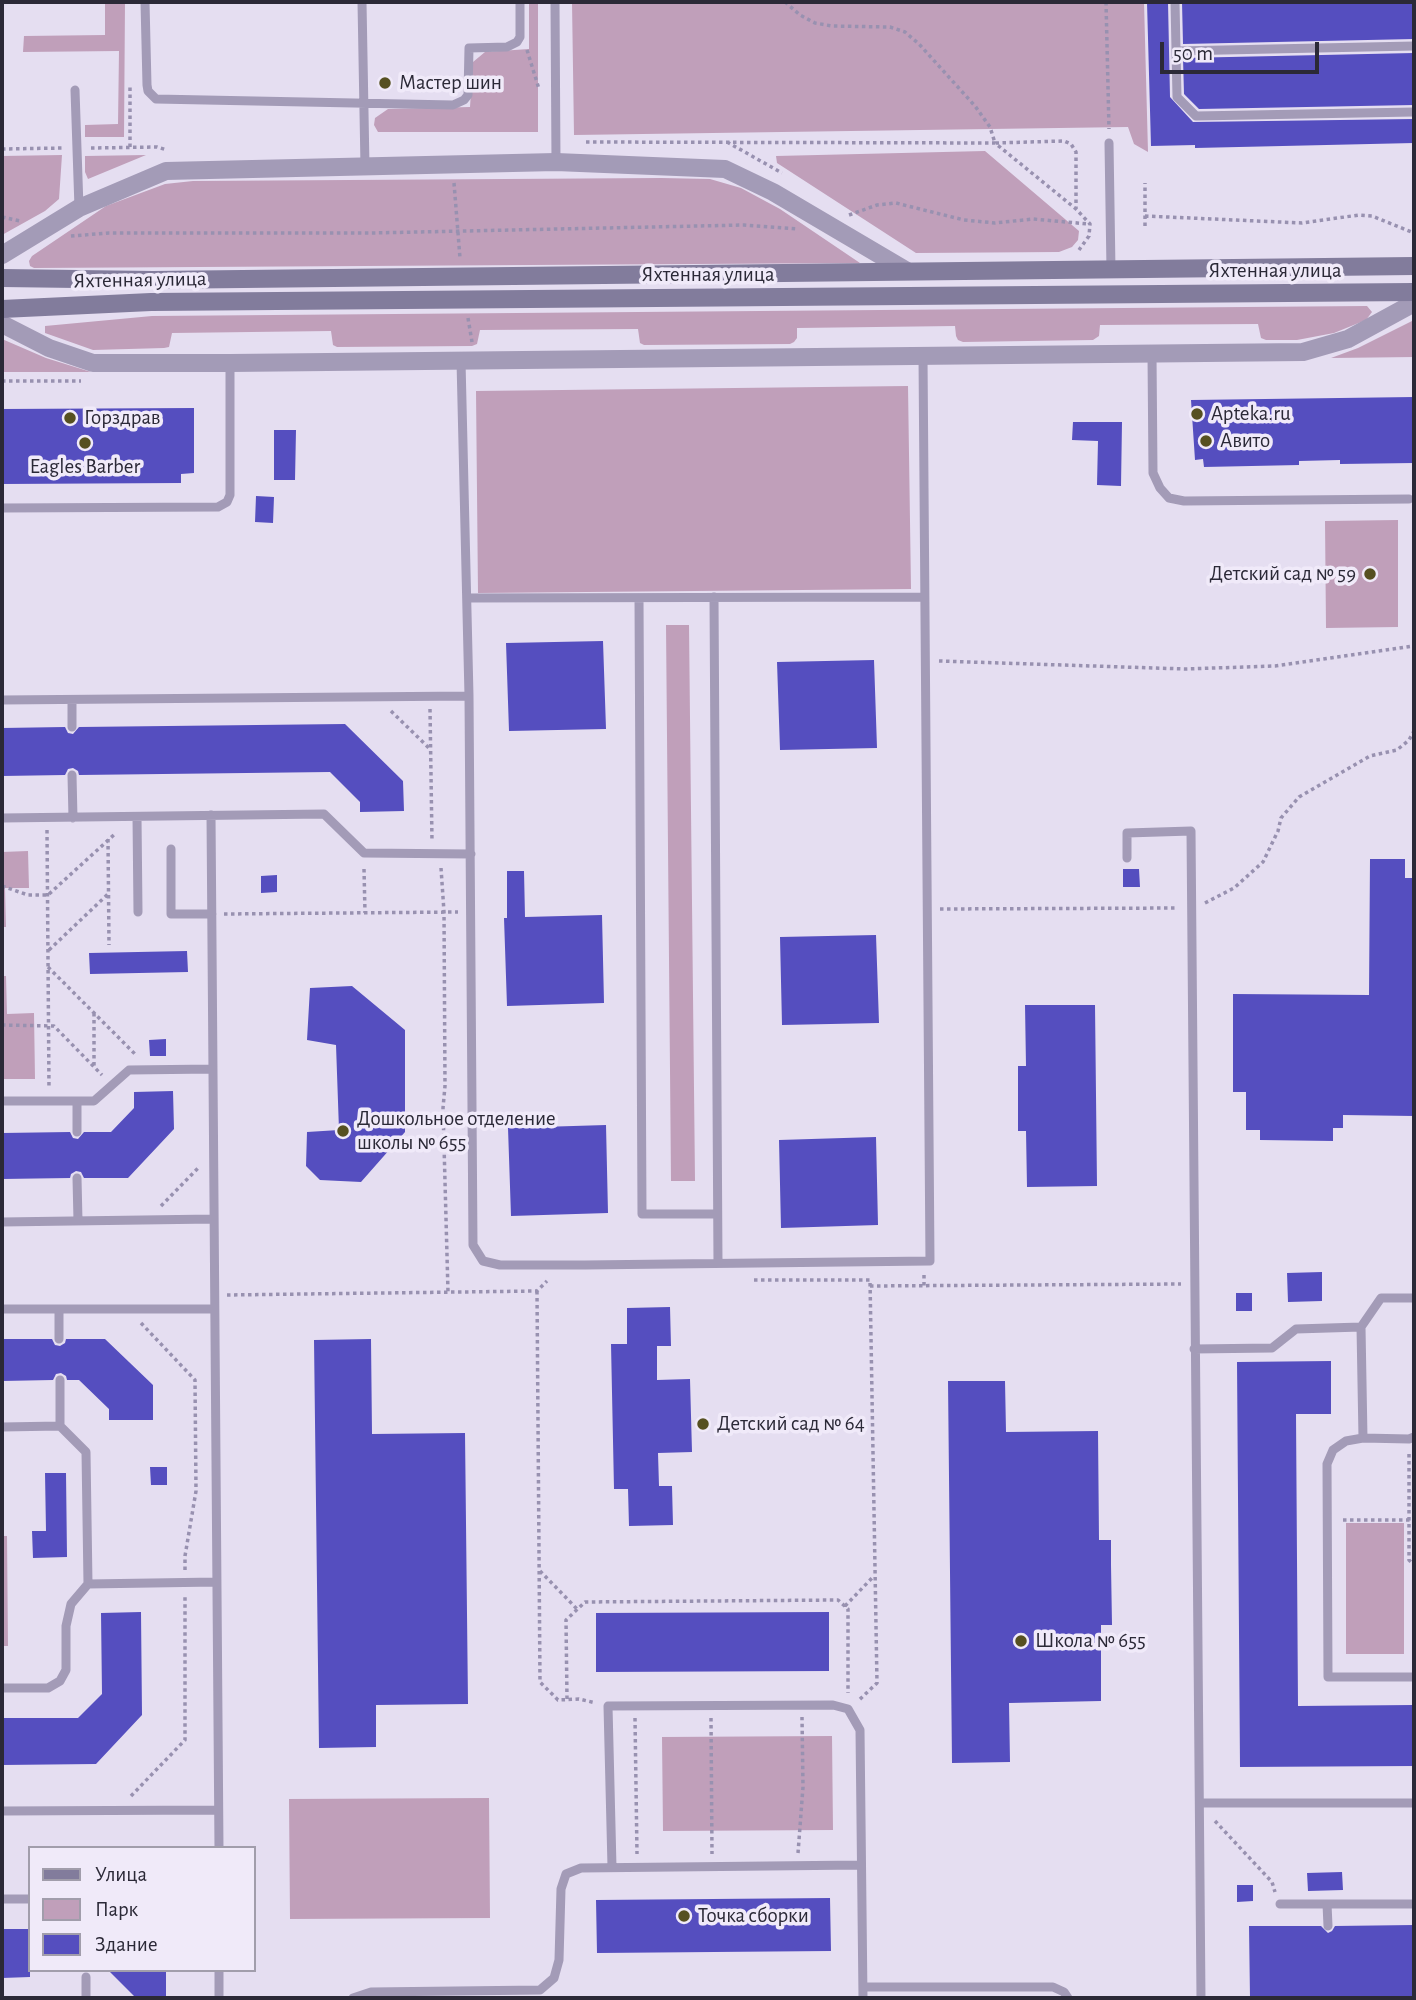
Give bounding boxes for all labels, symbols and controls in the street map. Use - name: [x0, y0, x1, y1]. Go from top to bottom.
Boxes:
- scale bar: [1164, 28, 1323, 72]
- text: 50 m: [1173, 43, 1213, 64]
- place label: Мастер шин: [399, 70, 502, 96]
- marker: Мастер шин: [377, 75, 393, 91]
- street label: Яхтенная улица: [1208, 258, 1342, 284]
- street label: Яхтенная улица: [641, 262, 775, 288]
- street label: Яхтенная улица: [73, 266, 207, 294]
- place label: Apteka.ru: [1211, 401, 1291, 427]
- place label: Горздрав: [84, 405, 161, 431]
- marker: Apteka.ru: [1189, 406, 1205, 422]
- marker: Горздрав: [62, 410, 78, 426]
- place label: Авито: [1220, 428, 1270, 454]
- marker: Авито: [1198, 433, 1214, 449]
- marker: Eagles Barber: [77, 435, 93, 451]
- place label: Eagles Barber: [30, 454, 140, 480]
- place label: Детский сад № 59: [1210, 561, 1356, 587]
- marker: Детский сад № 59: [1362, 566, 1378, 582]
- place label: Дошкольное отделение школы № 655: [357, 1106, 556, 1156]
- marker: Дошкольное отделение школы № 655: [335, 1123, 351, 1139]
- place label: Детский сад № 64: [717, 1411, 865, 1437]
- marker: Детский сад № 64: [695, 1416, 711, 1432]
- place label: Школа № 655: [1035, 1628, 1146, 1654]
- marker: Школа № 655: [1013, 1633, 1029, 1649]
- legend: [28, 1846, 256, 1972]
- text: Улица: [95, 1864, 147, 1885]
- text: Парк: [95, 1899, 138, 1920]
- place label: Точка сборки: [698, 1903, 809, 1929]
- marker: Точка сборки: [676, 1908, 692, 1924]
- text: Здание: [95, 1934, 158, 1955]

